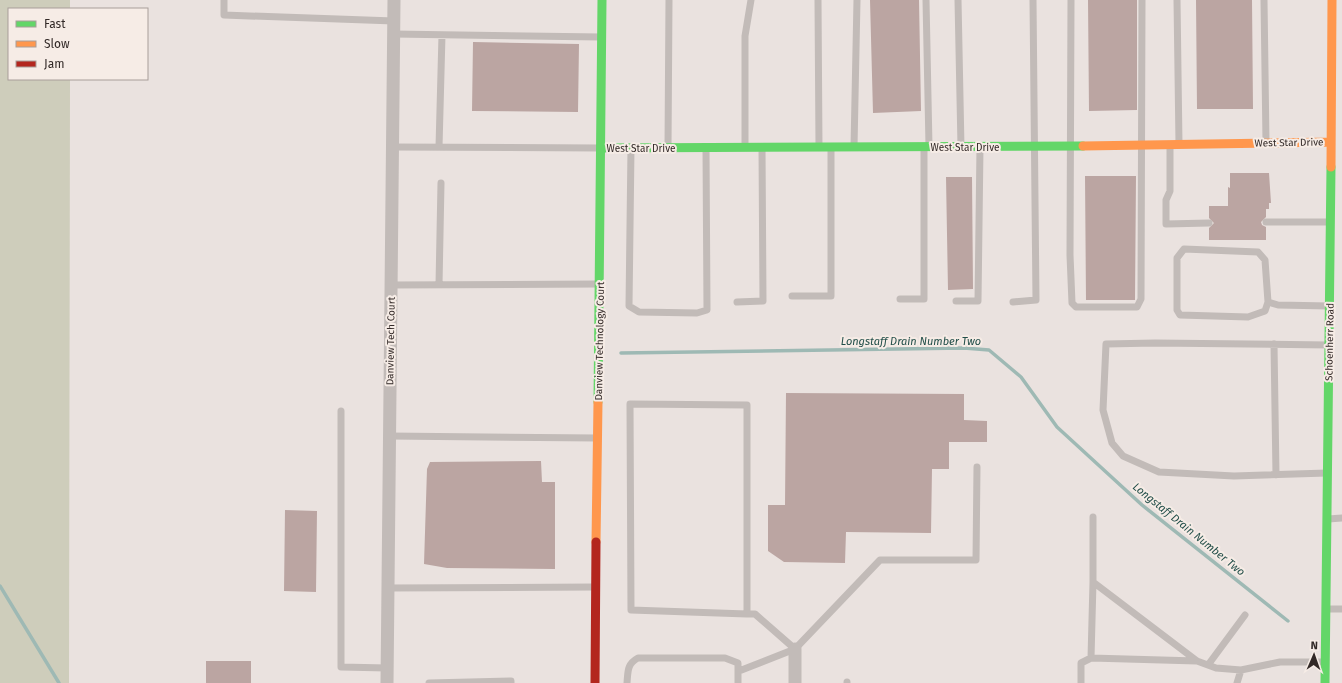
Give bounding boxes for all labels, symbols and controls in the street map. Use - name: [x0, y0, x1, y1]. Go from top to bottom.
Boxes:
- legend: [8, 8, 148, 80]
- text: Fast: [44, 17, 66, 31]
- text: Slow: [44, 37, 70, 51]
- text: Jam: [44, 57, 64, 71]
- street label: West Star Drive: [1254, 136, 1324, 150]
- street label: West Star Drive: [931, 142, 999, 154]
- street label: West Star Drive: [607, 143, 675, 155]
- street label: Danview Technology Court: [593, 281, 607, 401]
- street label: Danview Tech Court: [384, 296, 398, 385]
- street label: Schoenherr Road: [1323, 303, 1337, 381]
- water label: Longstaff Drain Number Two: [841, 335, 981, 348]
- water label: Longstaff Drain Number Two: [1130, 480, 1247, 579]
- north arrow: [1294, 635, 1334, 675]
- text: N: [1310, 639, 1318, 652]

